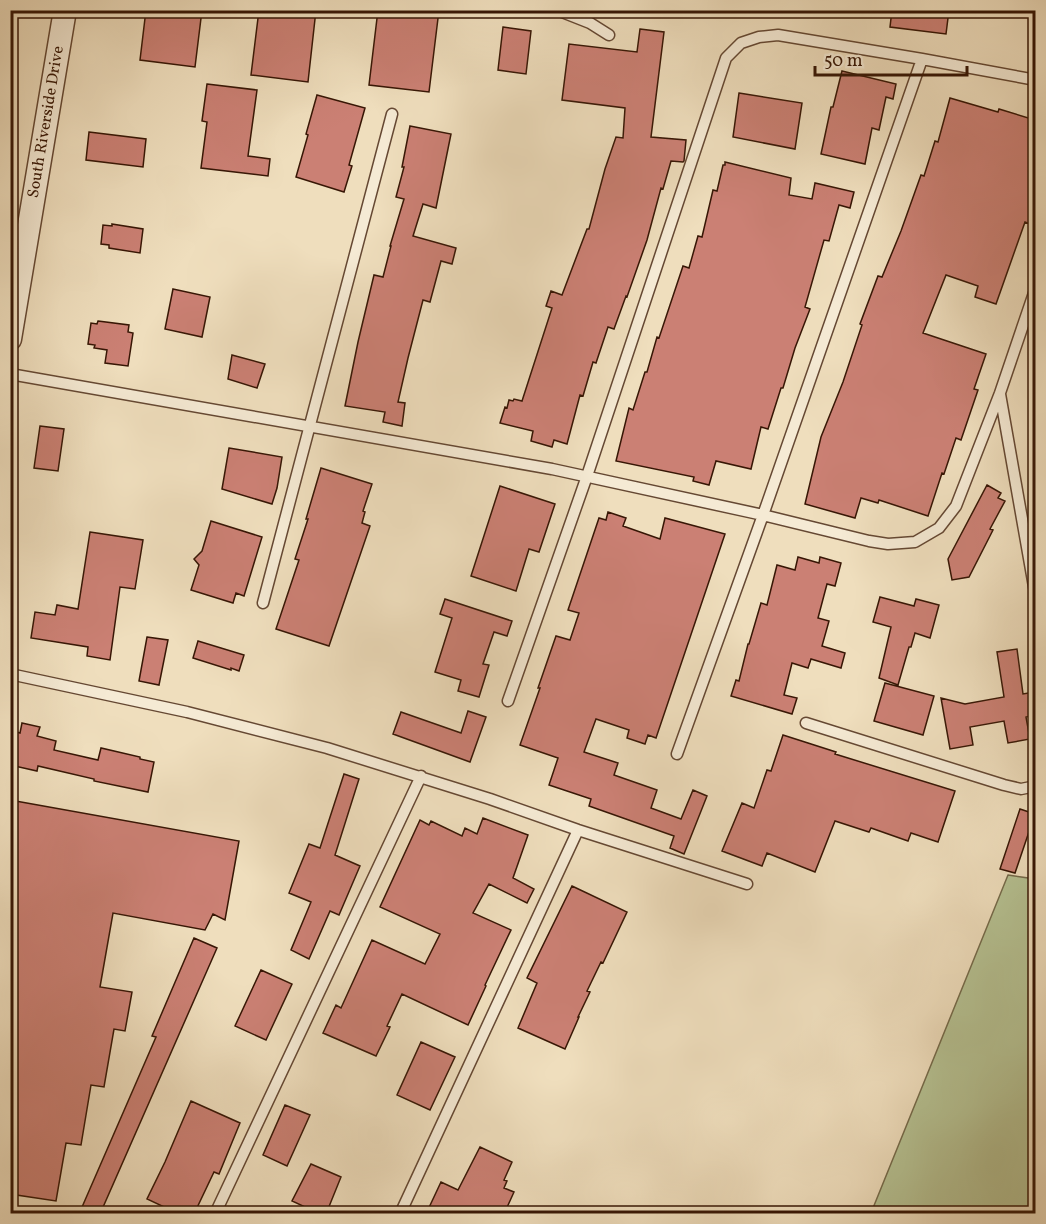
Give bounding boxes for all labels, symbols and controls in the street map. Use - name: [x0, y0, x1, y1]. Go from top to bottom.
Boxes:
- scale bar: [815, 39, 966, 77]
- street label: South Riverside Drive: [23, 44, 70, 200]
- text: 50 m: [824, 49, 863, 74]

